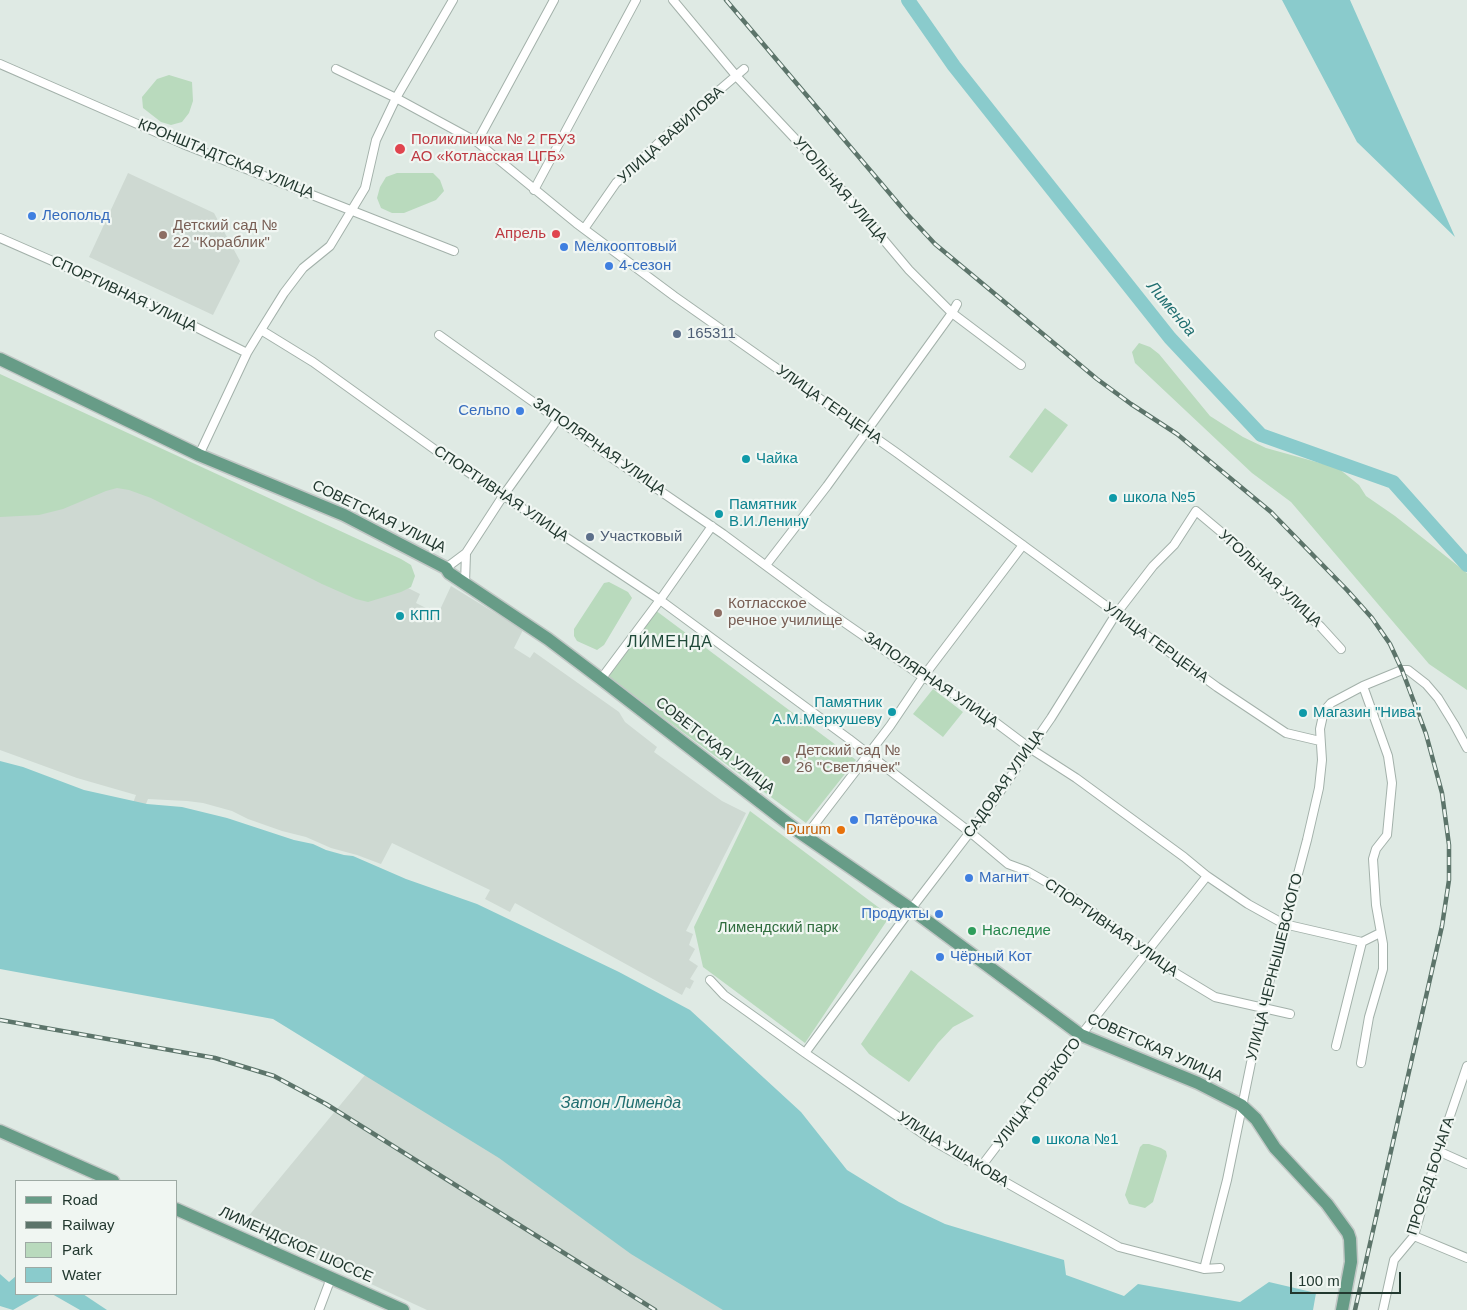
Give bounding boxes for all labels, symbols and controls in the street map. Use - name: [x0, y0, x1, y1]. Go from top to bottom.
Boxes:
- street label: УЛИЦА ВАВИЛОВА: [614, 83, 728, 187]
- street label: КРОНШТАДТСКАЯ УЛИЦА: [135, 115, 317, 203]
- place label: Поликлиника № 2 ГБУЗ АО «Котласская ЦГБ»: [411, 131, 576, 166]
- street label: УГОЛЬНАЯ УЛИЦА: [789, 133, 891, 247]
- marker: Поликлиника № 2 ГБУЗ АО «Котласская ЦГБ»: [393, 142, 407, 156]
- place label: Леопольд: [42, 207, 110, 225]
- marker: Леопольд: [26, 210, 38, 222]
- place label: Детский сад № 22 "Кораблик": [173, 217, 278, 252]
- place label: Апрель: [495, 225, 546, 243]
- marker: Апрель: [550, 228, 562, 240]
- marker: Детский сад № 22 "Кораблик": [157, 229, 169, 241]
- place label: Мелкооптовый: [574, 238, 677, 256]
- marker: Мелкооптовый: [558, 241, 570, 253]
- street label: СПОРТИВНАЯ УЛИЦА: [48, 252, 200, 336]
- place label: 4-сезон: [619, 257, 671, 275]
- marker: 4-сезон: [603, 260, 615, 272]
- water label: Лименда: [1142, 277, 1200, 341]
- place label: 165311: [687, 325, 736, 343]
- marker: 165311: [671, 328, 683, 340]
- street label: УЛИЦА ГЕРЦЕНА: [773, 362, 885, 448]
- street label: ЗАПОЛЯРНАЯ УЛИЦА: [529, 394, 669, 500]
- place label: Сельпо: [458, 402, 510, 420]
- marker: Сельпо: [514, 405, 526, 417]
- street label: СПОРТИВНАЯ УЛИЦА: [430, 442, 572, 546]
- place label: Чайка: [756, 450, 798, 468]
- marker: Чайка: [740, 453, 752, 465]
- street label: СОВЕТСКАЯ УЛИЦА: [309, 477, 449, 557]
- place label: школа №5: [1123, 489, 1195, 507]
- marker: школа №5: [1107, 492, 1119, 504]
- place label: Памятник В.И.Ленину: [729, 496, 809, 531]
- marker: Памятник В.И.Ленину: [713, 508, 725, 520]
- street label: УГОЛЬНАЯ УЛИЦА: [1215, 527, 1325, 631]
- place label: Участковый: [600, 528, 682, 546]
- marker: Участковый: [584, 531, 596, 543]
- place label: Котласское речное училище: [728, 595, 842, 630]
- street label: УЛИЦА ГЕРЦЕНА: [1100, 599, 1212, 687]
- place label: КПП: [410, 607, 440, 625]
- marker: Котласское речное училище: [712, 607, 724, 619]
- marker: КПП: [394, 610, 406, 622]
- street label: ЗАПОЛЯРНАЯ УЛИЦА: [860, 628, 1002, 732]
- district label: ЛИ́МЕНДА: [625, 633, 715, 653]
- street label: СОВЕТСКАЯ УЛИЦА: [652, 694, 778, 798]
- place label: Памятник А.М.Меркушеву: [772, 694, 882, 729]
- place label: Магазин "Нива": [1313, 704, 1421, 722]
- marker: Памятник А.М.Меркушеву: [886, 706, 898, 718]
- marker: Магазин "Нива": [1297, 707, 1309, 719]
- street label: САДОВАЯ УЛИЦА: [960, 726, 1048, 842]
- place label: Детский сад № 26 "Светлячек": [796, 742, 901, 777]
- marker: Детский сад № 26 "Светлячек": [780, 754, 792, 766]
- place label: Пятёрочка: [864, 811, 938, 829]
- marker: Пятёрочка: [848, 814, 860, 826]
- place label: Durum: [786, 821, 831, 839]
- marker: Durum: [835, 824, 847, 836]
- place label: Магнит: [979, 869, 1029, 887]
- marker: Магнит: [963, 872, 975, 884]
- street label: УЛИЦА ЧЕРНЫШЕВСКОГО: [1243, 872, 1307, 1062]
- street label: СПОРТИВНАЯ УЛИЦА: [1041, 875, 1181, 981]
- place label: Продукты: [861, 905, 929, 923]
- marker: Продукты: [933, 908, 945, 920]
- park label: Лимендский парк: [718, 919, 838, 937]
- place label: Наследие: [982, 922, 1051, 940]
- marker: Наследие: [966, 925, 978, 937]
- place label: Чёрный Кот: [950, 948, 1032, 966]
- marker: Чёрный Кот: [934, 951, 946, 963]
- street label: СОВЕТСКАЯ УЛИЦА: [1084, 1010, 1226, 1086]
- street label: УЛИЦА ГОРЬКОГО: [991, 1035, 1085, 1151]
- water label: Затон Лименда: [561, 1094, 681, 1114]
- street label: УЛИЦА УШАКОВА: [894, 1108, 1012, 1192]
- street label: ПРОЕЗД БОЧАГА: [1403, 1115, 1459, 1237]
- place label: школа №1: [1046, 1131, 1118, 1149]
- marker: школа №1: [1030, 1134, 1042, 1146]
- legend: [15, 1180, 178, 1295]
- text: Road: [62, 1191, 98, 1208]
- street label: ЛИМЕНДСКОЕ ШОССЕ: [216, 1203, 376, 1287]
- text: Railway: [62, 1216, 115, 1233]
- text: Park: [62, 1241, 93, 1258]
- scale bar: [1292, 1262, 1403, 1294]
- text: Water: [62, 1266, 101, 1283]
- text: 100 m: [1298, 1272, 1340, 1289]

